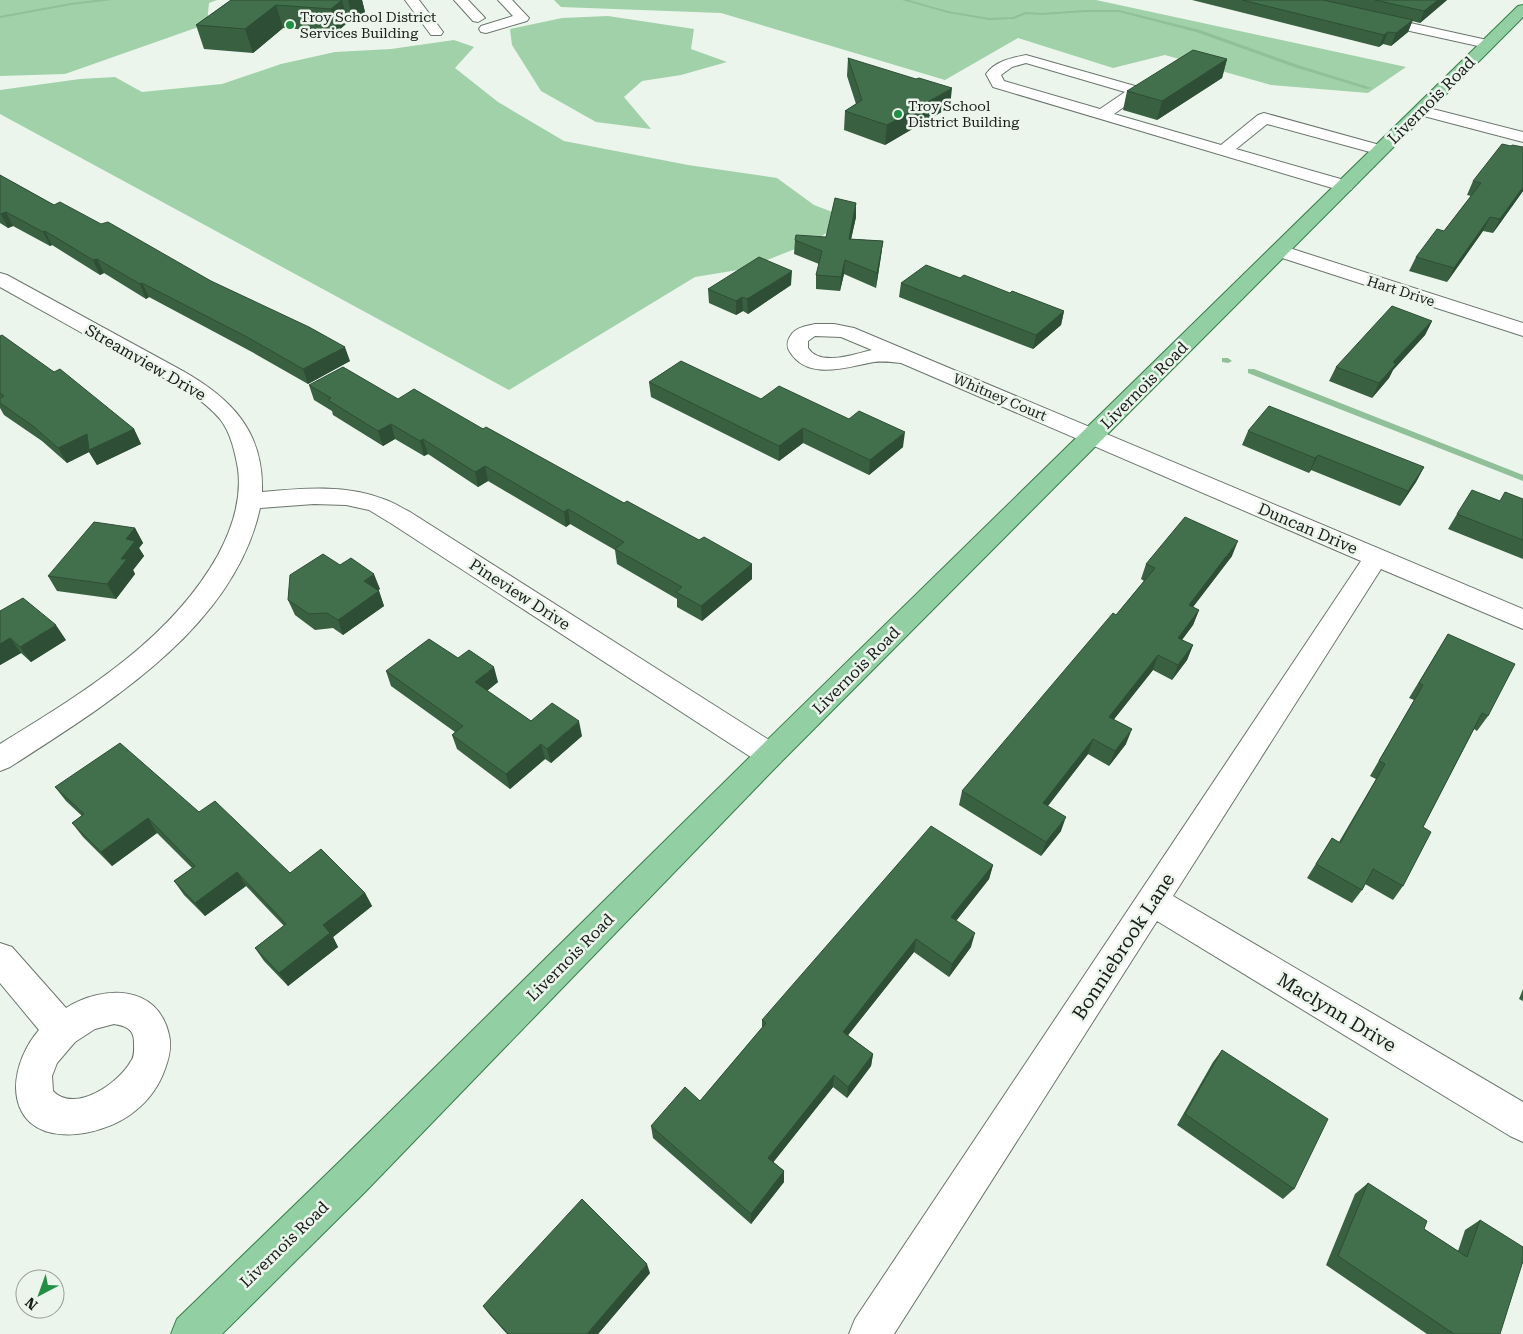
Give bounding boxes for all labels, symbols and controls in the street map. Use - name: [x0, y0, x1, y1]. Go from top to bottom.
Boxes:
- place label: Troy School District Services Building: [300, 9, 436, 41]
- marker: Troy School District Services Building: [284, 19, 296, 31]
- street label: Livernois Road: [1384, 53, 1479, 148]
- place label: Troy School District Building: [908, 98, 1019, 130]
- marker: Troy School District Building: [892, 108, 904, 120]
- street label: Hart Drive: [1365, 273, 1437, 310]
- street label: Streamview Drive: [82, 320, 210, 405]
- street label: Livernois Road: [1097, 338, 1192, 433]
- street label: Whitney Court: [951, 370, 1049, 424]
- street label: Duncan Drive: [1255, 499, 1361, 558]
- street label: Pineview Drive: [466, 555, 574, 634]
- street label: Livernois Road: [809, 623, 904, 718]
- street label: Bonniebrook Lane: [1067, 869, 1179, 1024]
- street label: Livernois Road: [523, 910, 618, 1005]
- street label: Maclynn Drive: [1273, 968, 1400, 1057]
- street label: Livernois Road: [236, 1197, 333, 1291]
- north arrow: [15, 1269, 65, 1319]
- text: N: [22, 1294, 41, 1313]

